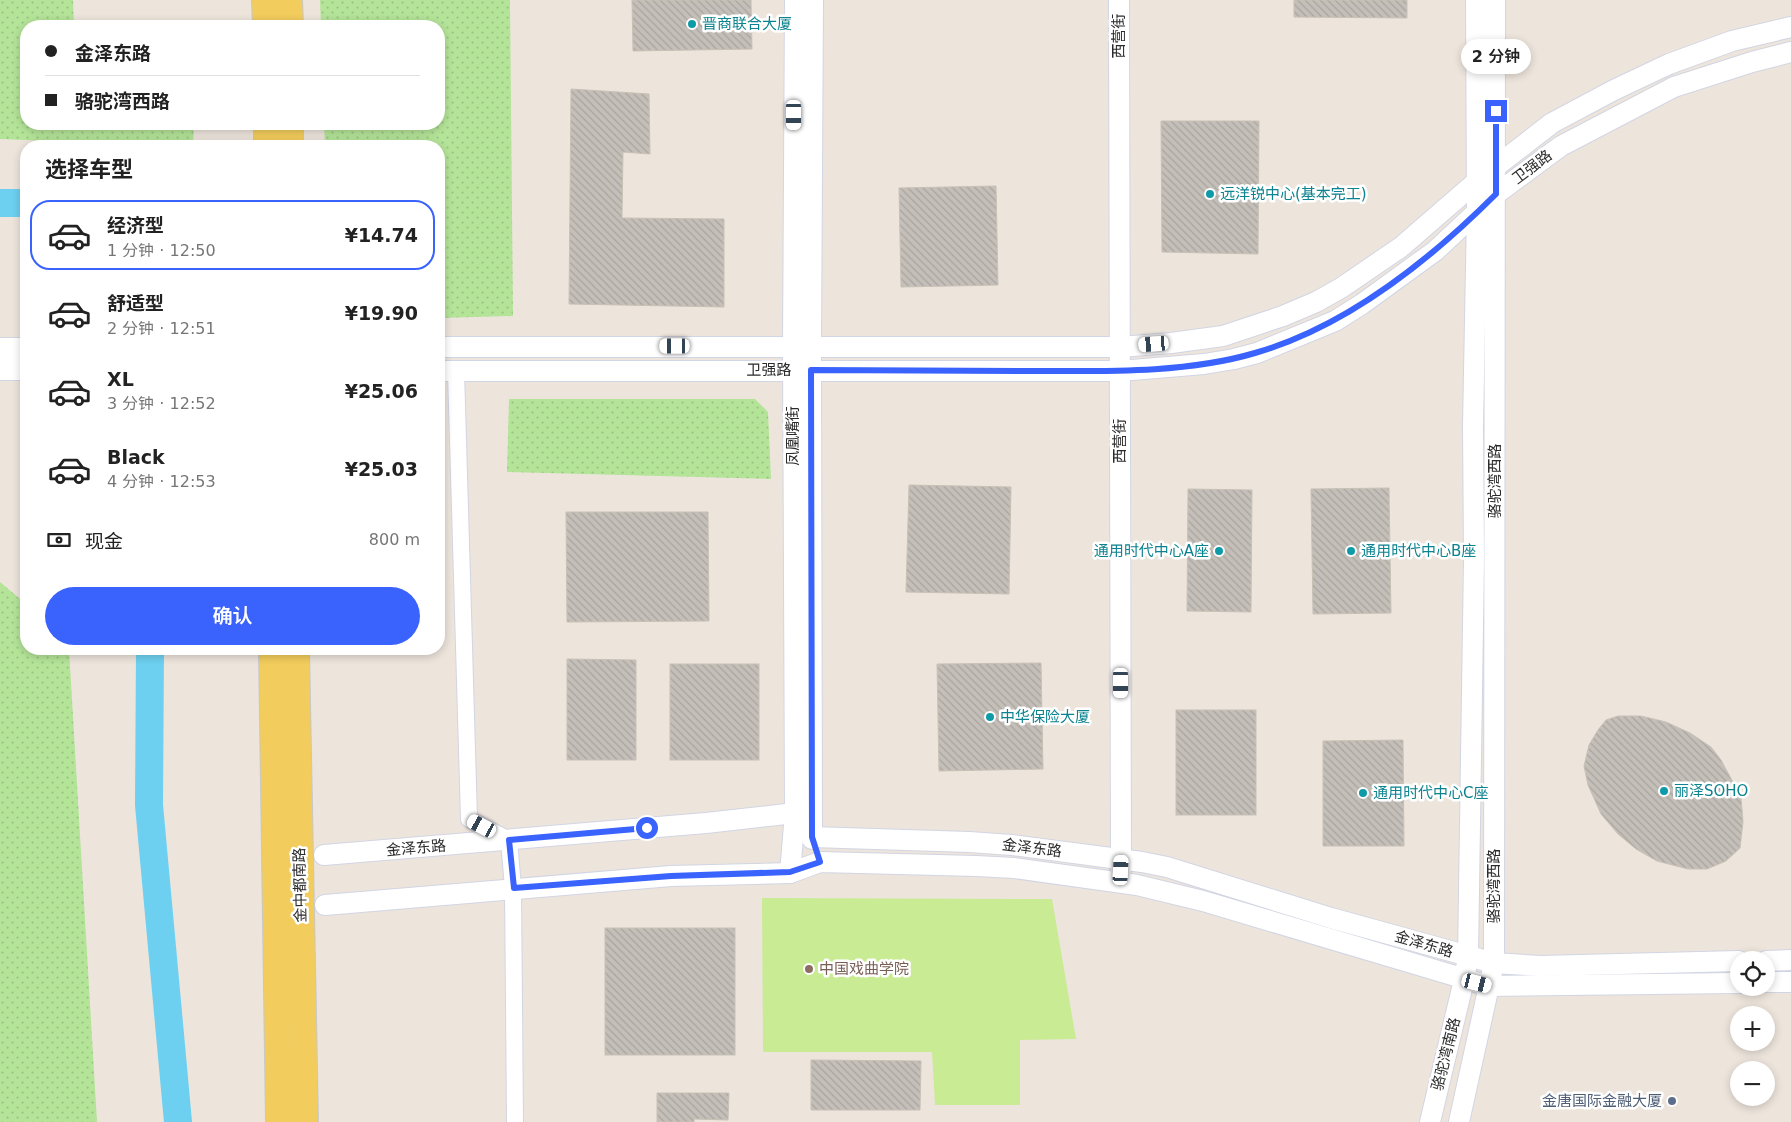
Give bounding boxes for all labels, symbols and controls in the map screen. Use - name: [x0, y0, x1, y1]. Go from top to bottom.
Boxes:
- street label: 西营街: [1110, 13, 1128, 59]
- place label: 晋商联合大厦: [702, 15, 792, 33]
- marker: 晋商联合大厦: [686, 18, 698, 30]
- callout: 2 分钟: [1461, 38, 1531, 74]
- text: 金泽东路: [75, 42, 151, 64]
- text: 2 分钟: [1472, 47, 1520, 66]
- text: 骆驼湾西路: [75, 90, 170, 112]
- car: [786, 100, 801, 130]
- route end: [1485, 100, 1507, 122]
- street label: 卫强路: [1509, 146, 1555, 188]
- text: 选择车型: [45, 157, 133, 182]
- place label: 远洋锐中心(基本完工): [1220, 185, 1367, 203]
- marker: 远洋锐中心(基本完工): [1204, 188, 1216, 200]
- icon: car: [47, 213, 92, 258]
- text: 经济型: [107, 214, 164, 236]
- text: ¥14.74: [345, 224, 418, 246]
- text: 1 分钟 · 12:50: [107, 241, 216, 260]
- icon: car: [47, 291, 92, 336]
- text: 舒适型: [107, 292, 164, 314]
- text: ¥19.90: [345, 302, 418, 324]
- text: 2 分钟 · 12:51: [107, 319, 216, 338]
- car: [1138, 335, 1169, 353]
- car: [660, 339, 690, 354]
- street label: 卫强路: [746, 361, 792, 379]
- text: XL: [107, 368, 134, 390]
- icon: car: [47, 369, 92, 414]
- text: ¥25.06: [345, 380, 418, 402]
- text: 3 分钟 · 12:52: [107, 394, 216, 413]
- street label: 凤凰嘴街: [784, 406, 802, 466]
- street label: 西营街: [1111, 418, 1129, 464]
- street label: 骆驼湾西路: [1486, 443, 1504, 519]
- text: Black: [107, 446, 165, 468]
- icon: car: [47, 447, 92, 492]
- text: ¥25.03: [345, 458, 418, 480]
- text: 4 分钟 · 12:53: [107, 472, 216, 491]
- icon: cash: [45, 526, 73, 554]
- text: 现金: [85, 530, 123, 552]
- text: 800 m: [369, 530, 420, 549]
- place label: 通用时代中心A座: [1094, 542, 1209, 560]
- place label: 通用时代中心B座: [1361, 542, 1476, 560]
- marker: 通用时代中心A座: [1213, 545, 1225, 557]
- marker: 通用时代中心B座: [1345, 545, 1357, 557]
- button: 确认: [45, 587, 420, 645]
- car: [1113, 668, 1128, 698]
- place label: 中华保险大厦: [1000, 708, 1090, 726]
- marker: 中华保险大厦: [984, 711, 996, 723]
- place label: 丽泽SOHO: [1674, 782, 1748, 800]
- place label: 通用时代中心C座: [1373, 784, 1488, 802]
- marker: 丽泽SOHO: [1658, 785, 1670, 797]
- marker: 通用时代中心C座: [1357, 787, 1369, 799]
- car: [465, 812, 498, 840]
- route start: [636, 817, 658, 839]
- street label: 金泽东路: [1001, 835, 1063, 861]
- street label: 金泽东路: [385, 836, 447, 860]
- street label: 金中都南路: [290, 847, 310, 923]
- street label: 骆驼湾西路: [1485, 848, 1503, 924]
- car: [1112, 855, 1129, 885]
- street label: 金泽东路: [1393, 927, 1455, 961]
- map controls: [1730, 951, 1775, 1106]
- button: locate: [1730, 951, 1775, 996]
- place label: 中国戏曲学院: [819, 960, 909, 978]
- marker: 中国戏曲学院: [803, 963, 815, 975]
- car: [1460, 972, 1493, 994]
- button: +: [1730, 1006, 1775, 1051]
- street label: 骆驼湾南路: [1428, 1015, 1464, 1093]
- button: −: [1730, 1061, 1775, 1106]
- place label: 金唐国际金融大厦: [1542, 1092, 1662, 1110]
- marker: 金唐国际金融大厦: [1666, 1095, 1678, 1107]

